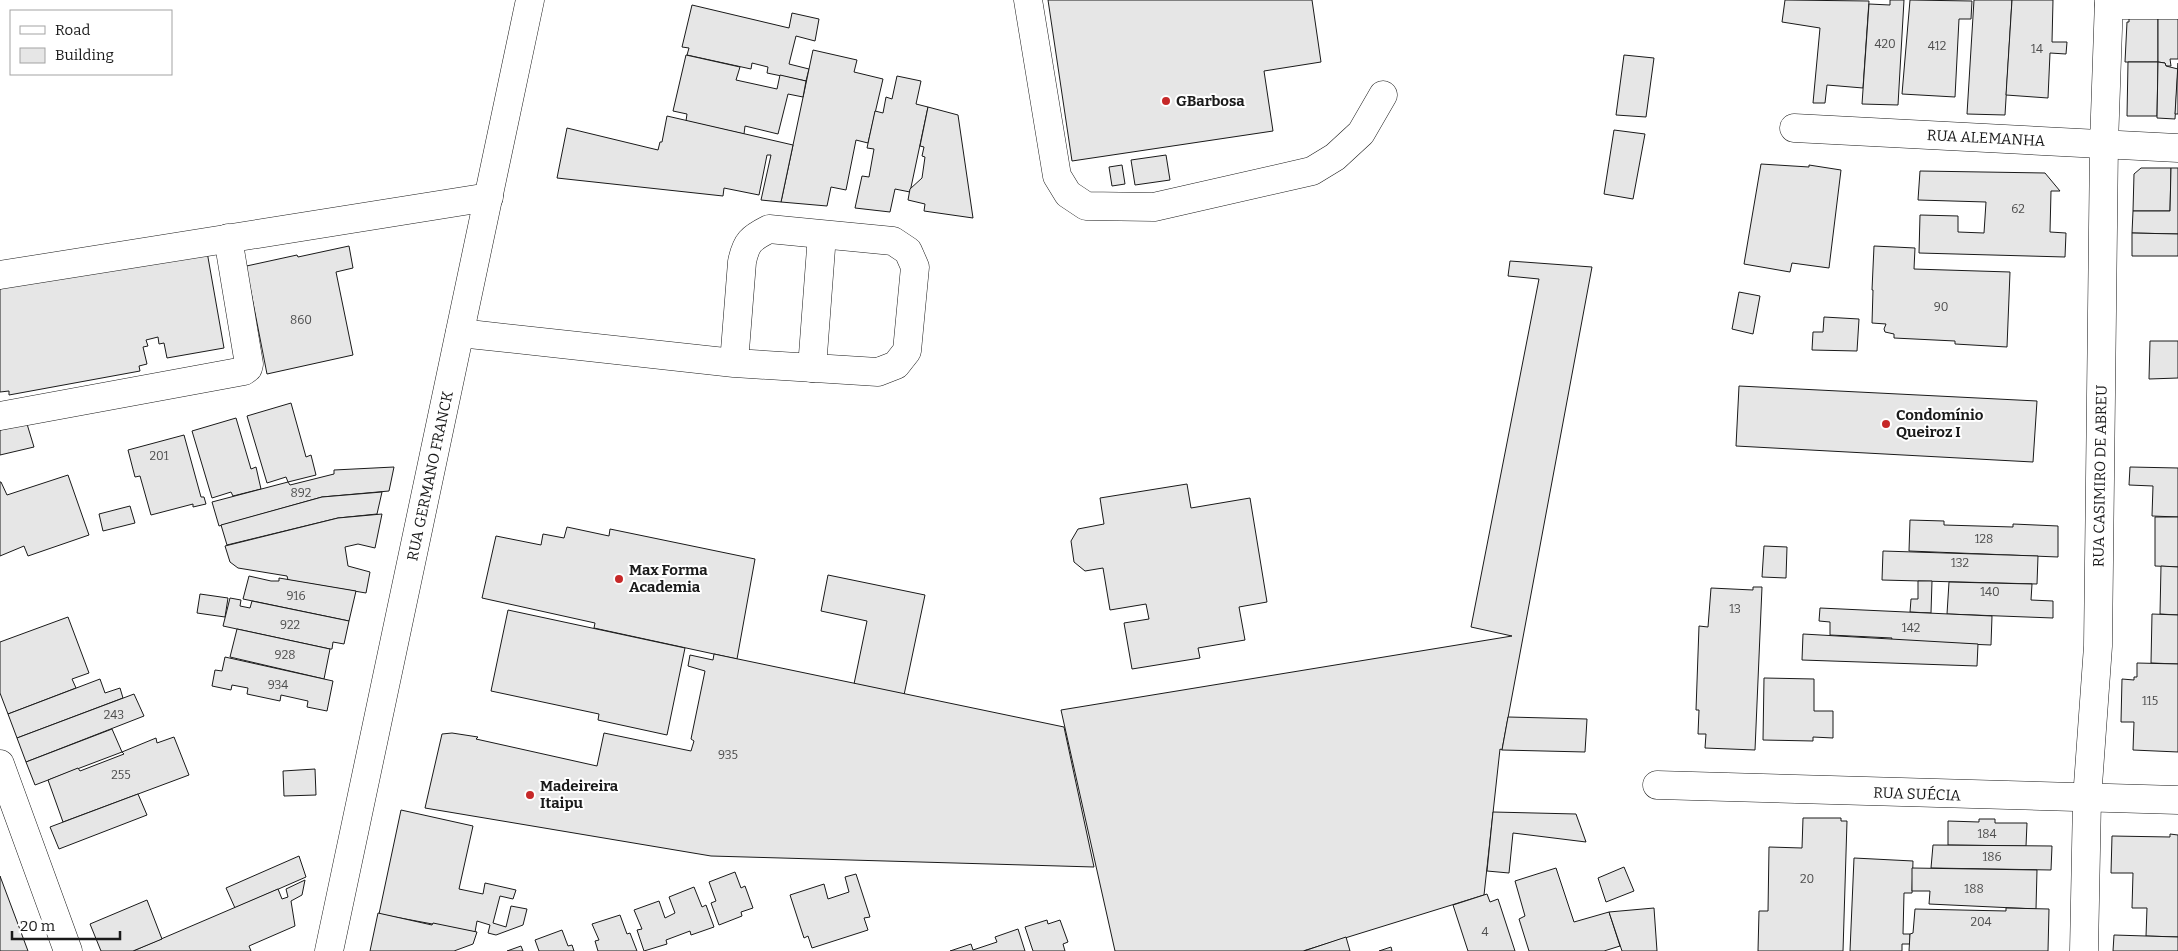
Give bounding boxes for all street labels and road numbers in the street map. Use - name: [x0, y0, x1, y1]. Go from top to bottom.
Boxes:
- street label: RUA ALEMANHA: [1926, 126, 2046, 150]
- street label: RUA CASIMIRO DE ABREU: [2089, 385, 2111, 567]
- street label: RUA GERMANO FRANCK: [403, 389, 457, 563]
- street label: RUA SUÉCIA: [1873, 783, 1962, 805]

